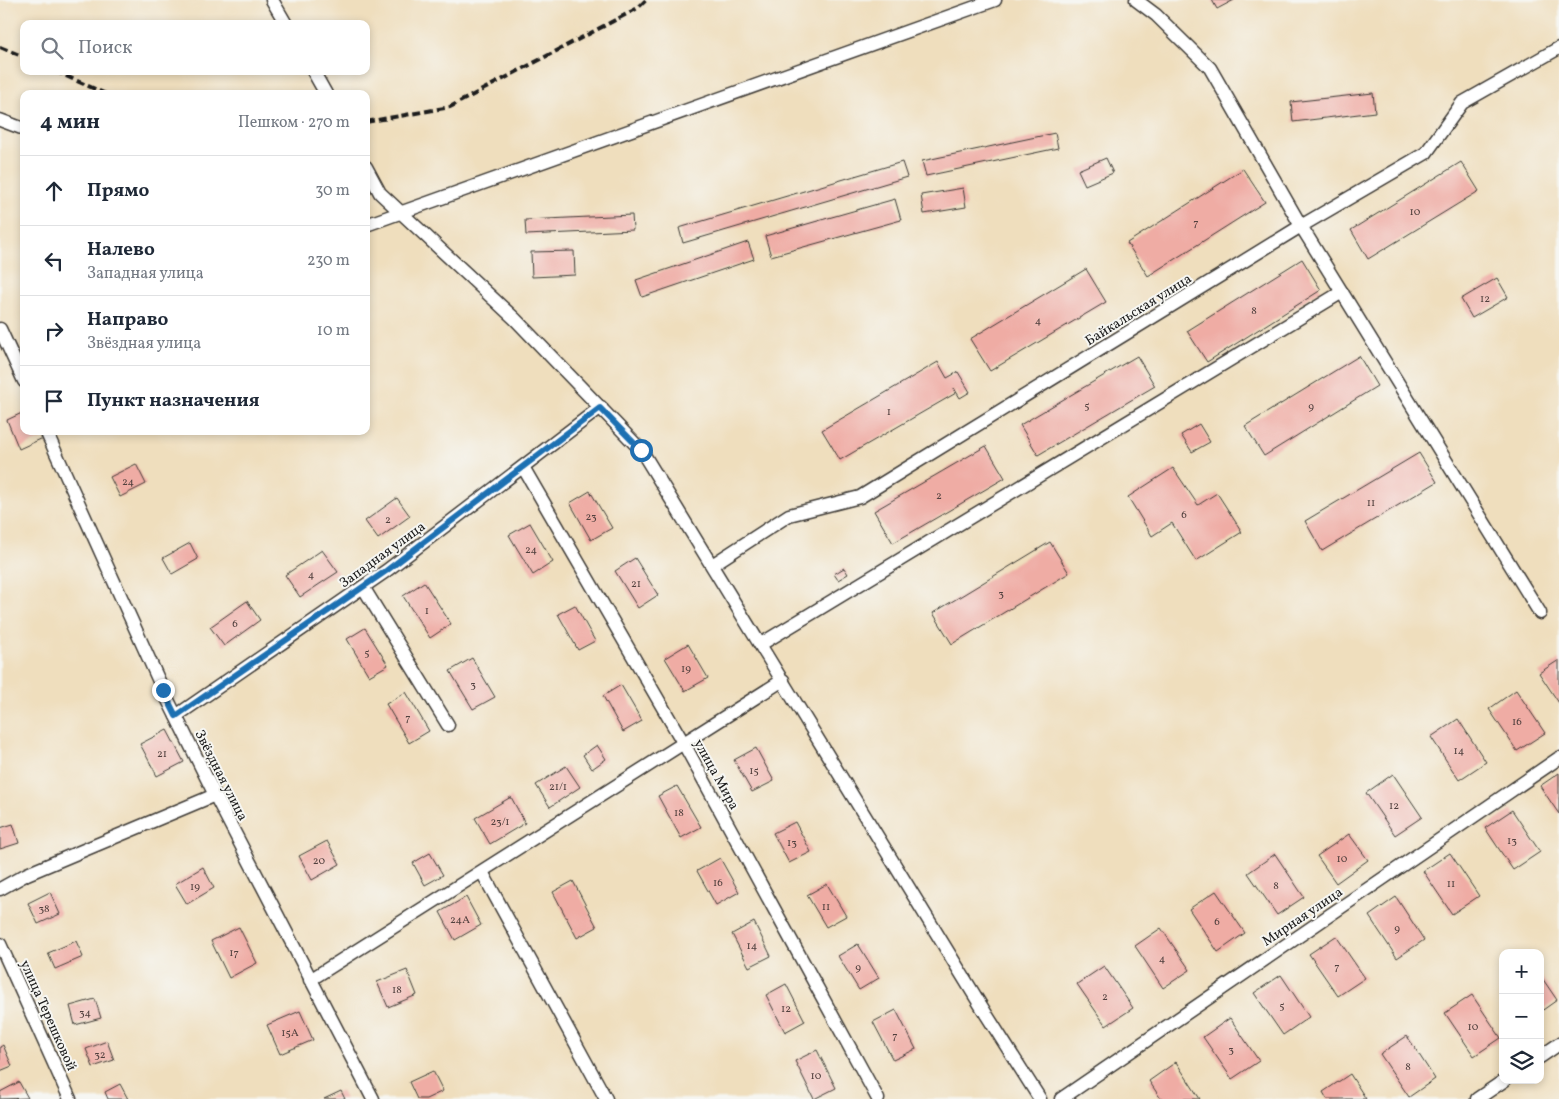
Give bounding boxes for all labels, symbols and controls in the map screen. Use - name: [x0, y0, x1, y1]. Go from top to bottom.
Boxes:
- search box: [20, 20, 370, 75]
- icon: search: [38, 34, 66, 62]
- text: Поиск: [78, 35, 132, 61]
- text: 4 мин: [40, 108, 100, 137]
- text: Пешком · 270 m: [238, 112, 350, 134]
- icon: ahead: [40, 177, 68, 205]
- text: Прямо: [87, 178, 149, 204]
- text: 30 m: [315, 180, 350, 202]
- house number: 10: [1410, 205, 1421, 220]
- house number: 7: [1193, 216, 1199, 231]
- text: Налево: [87, 237, 155, 263]
- icon: left: [40, 247, 68, 275]
- text: 230 m: [307, 250, 350, 272]
- text: Западная улица: [87, 263, 204, 285]
- street label: Байкальская улица: [1082, 270, 1196, 351]
- house number: 12: [1480, 292, 1490, 307]
- house number: 8: [1251, 304, 1257, 319]
- text: Направо: [87, 307, 169, 333]
- house number: 4: [1035, 314, 1042, 329]
- icon: right: [40, 317, 68, 345]
- text: 10 m: [317, 320, 350, 342]
- text: Звёздная улица: [87, 333, 201, 355]
- icon: arrive: [40, 387, 68, 415]
- text: Пункт назначения: [87, 388, 260, 414]
- house number: 5: [1084, 399, 1090, 414]
- house number: 9: [1308, 400, 1314, 415]
- house number: 1: [887, 405, 891, 420]
- route start: [630, 439, 653, 462]
- house number: 24: [122, 475, 134, 490]
- house number: 2: [936, 489, 942, 504]
- house number: 11: [1367, 496, 1375, 511]
- house number: 6: [1181, 508, 1187, 523]
- house number: 23: [585, 510, 597, 525]
- house number: 2: [385, 513, 391, 528]
- street label: Западная улица: [336, 517, 430, 593]
- house number: 24: [525, 543, 537, 558]
- house number: 4: [308, 568, 315, 583]
- house number: 21: [631, 577, 641, 592]
- house number: 3: [998, 587, 1004, 602]
- house number: 1: [425, 604, 429, 619]
- house number: 6: [232, 617, 238, 632]
- house number: 5: [364, 646, 370, 661]
- house number: 19: [681, 662, 691, 677]
- house number: 3: [470, 678, 476, 693]
- route end: [152, 679, 175, 702]
- house number: 7: [405, 711, 411, 726]
- house number: 16: [1512, 715, 1522, 730]
- street label: Звёздная улица: [190, 727, 252, 824]
- street label: улица Мира: [688, 736, 743, 814]
- house number: 14: [1454, 744, 1465, 759]
- house number: 21: [157, 747, 167, 762]
- house number: 15: [749, 764, 759, 779]
- house number: 21/1: [549, 780, 567, 795]
- house number: 12: [1389, 799, 1399, 814]
- house number: 18: [674, 806, 684, 821]
- house number: 23/1: [490, 815, 510, 830]
- house number: 13: [1507, 834, 1517, 849]
- house number: 13: [787, 836, 797, 851]
- house number: 10: [1337, 852, 1348, 867]
- house number: 20: [313, 854, 326, 869]
- house number: 16: [713, 876, 723, 891]
- house number: 11: [1447, 877, 1455, 892]
- house number: 8: [1273, 879, 1279, 894]
- house number: 19: [190, 880, 200, 895]
- street label: Мирная улица: [1259, 883, 1347, 951]
- house number: 11: [822, 900, 830, 915]
- house number: 38: [38, 902, 50, 917]
- house number: 24А: [450, 913, 470, 928]
- house number: 6: [1214, 915, 1220, 930]
- house number: 9: [1394, 922, 1400, 937]
- house number: 14: [747, 939, 758, 954]
- house number: 17: [229, 946, 239, 961]
- map controls: [1499, 949, 1544, 1084]
- button: +: [1499, 949, 1544, 994]
- house number: 4: [1159, 952, 1166, 967]
- street label: улица Терешковой: [15, 957, 81, 1074]
- house number: 7: [1334, 960, 1340, 975]
- house number: 9: [855, 961, 861, 976]
- house number: 18: [392, 983, 402, 998]
- house number: 2: [1102, 990, 1108, 1005]
- button: −: [1499, 994, 1544, 1039]
- house number: 5: [1279, 999, 1285, 1014]
- house number: 12: [781, 1002, 791, 1017]
- house number: 34: [79, 1006, 92, 1021]
- house number: 10: [1468, 1020, 1479, 1035]
- house number: 15А: [281, 1026, 299, 1041]
- house number: 7: [892, 1029, 898, 1044]
- button: layers: [1499, 1039, 1544, 1084]
- house number: 3: [1228, 1043, 1234, 1058]
- house number: 32: [94, 1048, 106, 1063]
- house number: 8: [1405, 1060, 1411, 1075]
- house number: 10: [811, 1069, 822, 1084]

